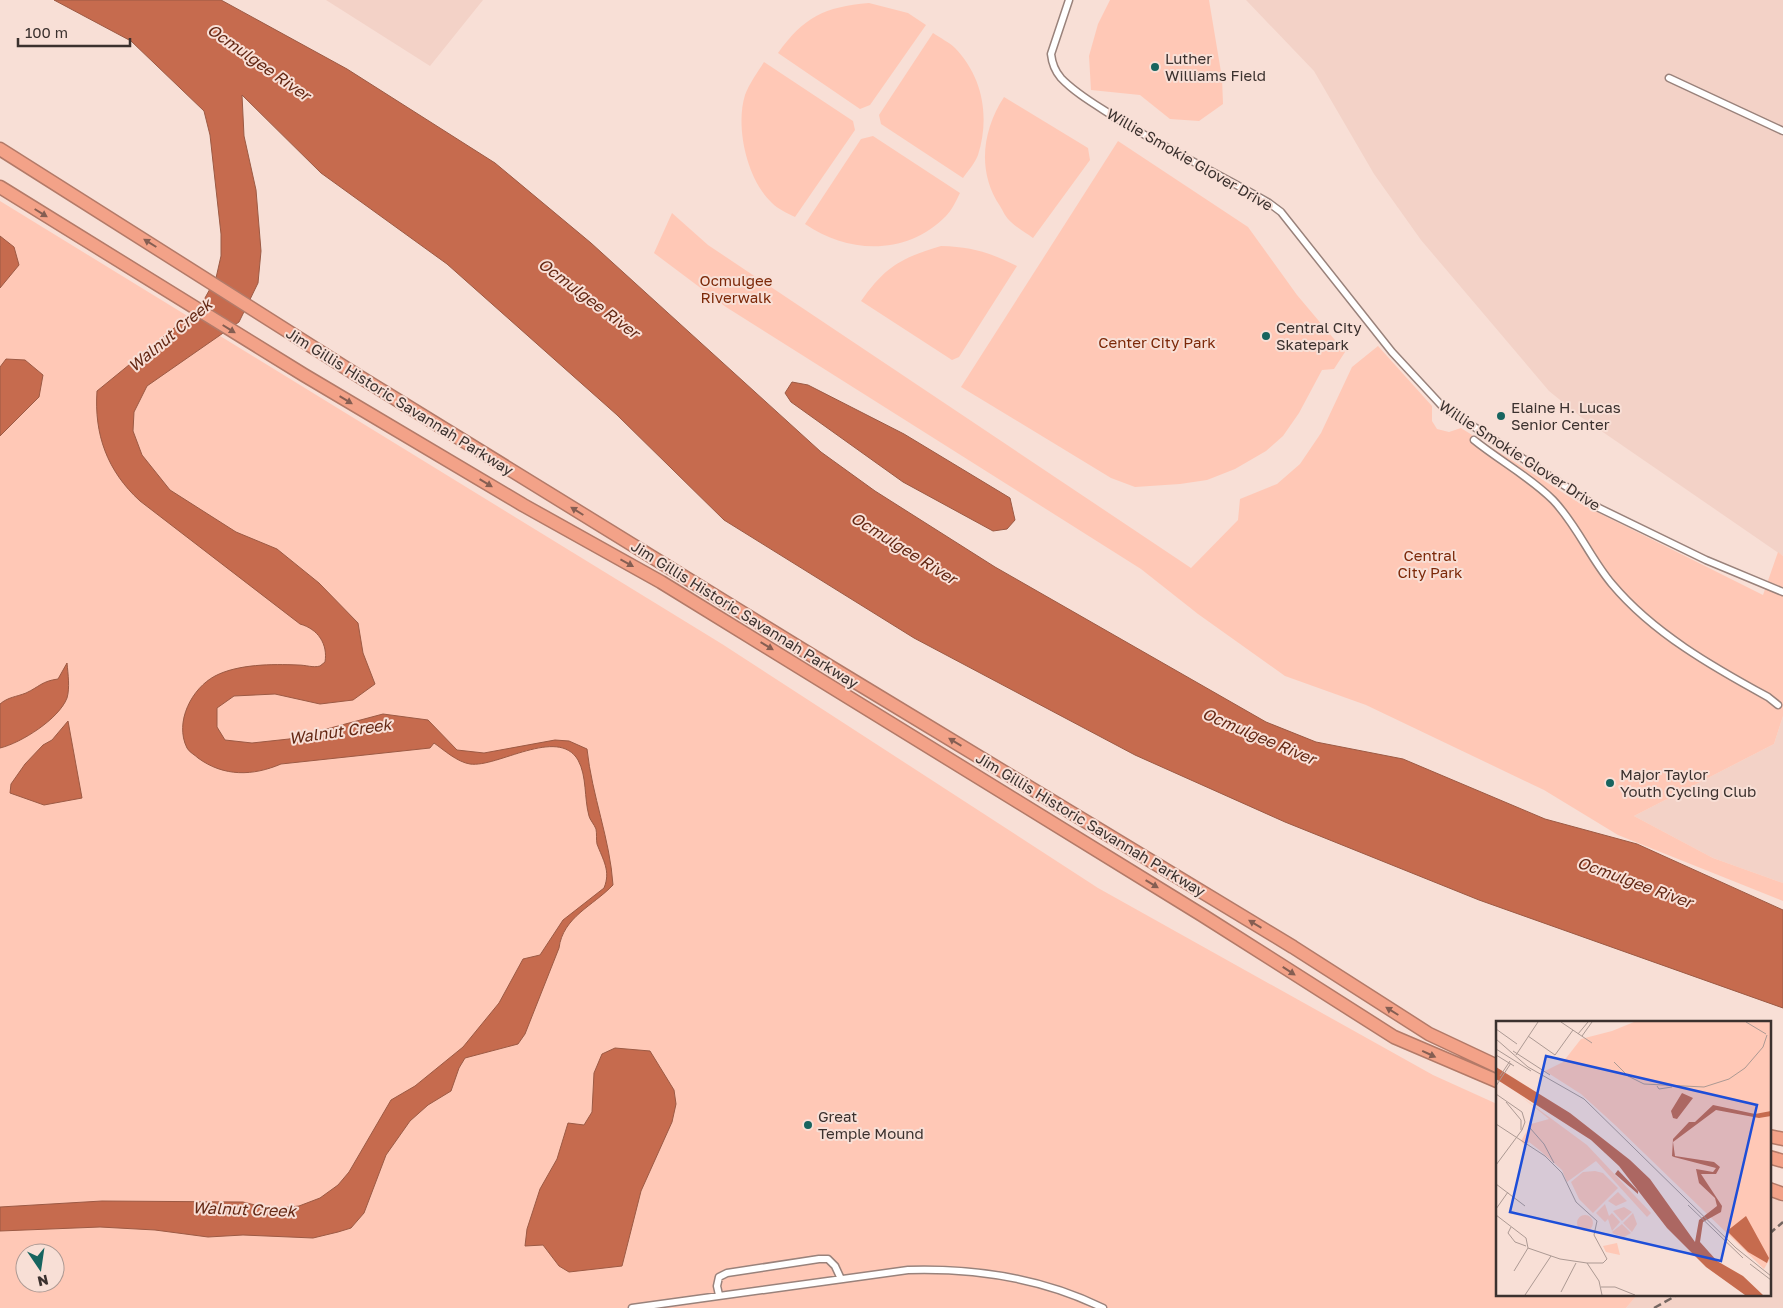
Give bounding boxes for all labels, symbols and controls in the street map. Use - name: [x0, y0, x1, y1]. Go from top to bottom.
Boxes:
- scale bar: [18, 15, 130, 47]
- water label: Ocmulgee River: [204, 19, 317, 106]
- text: 100 m: [25, 23, 68, 41]
- place label: Luther Williams Field: [1165, 49, 1266, 84]
- marker: Luther Williams Field: [1149, 61, 1161, 73]
- street label: Willie Smokie Glover Drive: [1104, 104, 1277, 214]
- one-way arrow: [35, 208, 48, 217]
- one-way arrow: [144, 238, 157, 248]
- water label: Ocmulgee River: [535, 254, 646, 344]
- park label: Ocmulgee Riverwalk: [700, 271, 773, 306]
- water label: Walnut Creek: [124, 293, 218, 376]
- place label: Central City Skatepark: [1276, 318, 1362, 353]
- street label: Jim Gillis Historic Savannah Parkway: [283, 323, 517, 479]
- one-way arrow: [222, 324, 235, 333]
- marker: Central City Skatepark: [1260, 330, 1272, 342]
- park label: Center City Park: [1098, 333, 1216, 351]
- one-way arrow: [339, 396, 352, 405]
- street label: Willie Smokie Glover Drive: [1436, 396, 1604, 514]
- place label: Elaine H. Lucas Senior Center: [1511, 398, 1621, 433]
- marker: Elaine H. Lucas Senior Center: [1495, 410, 1507, 422]
- one-way arrow: [479, 478, 492, 487]
- one-way arrow: [571, 506, 584, 516]
- water label: Ocmulgee River: [847, 507, 963, 590]
- street label: Jim Gillis Historic Savannah Parkway: [628, 536, 862, 692]
- park label: Central City Park: [1397, 546, 1463, 581]
- one-way arrow: [621, 558, 634, 567]
- one-way arrow: [760, 641, 773, 650]
- water label: Ocmulgee River: [1199, 703, 1321, 770]
- water label: Walnut Creek: [287, 714, 395, 748]
- one-way arrow: [948, 737, 961, 746]
- street label: Jim Gillis Historic Savannah Parkway: [973, 748, 1210, 900]
- place label: Major Taylor Youth Cycling Club: [1620, 765, 1756, 800]
- marker: Major Taylor Youth Cycling Club: [1604, 777, 1616, 789]
- water label: Ocmulgee River: [1575, 852, 1698, 913]
- one-way arrow: [1146, 880, 1159, 889]
- one-way arrow: [1248, 919, 1261, 928]
- one-way arrow: [1283, 967, 1296, 976]
- one-way arrow: [1385, 1006, 1399, 1015]
- inset map: [1496, 1021, 1770, 1296]
- one-way arrow: [1422, 1050, 1436, 1058]
- place label: Great Temple Mound: [818, 1107, 924, 1142]
- marker: Great Temple Mound: [802, 1119, 814, 1131]
- water label: Walnut Creek: [192, 1197, 298, 1221]
- north arrow: [15, 1243, 65, 1293]
- text: N: [36, 1272, 50, 1291]

